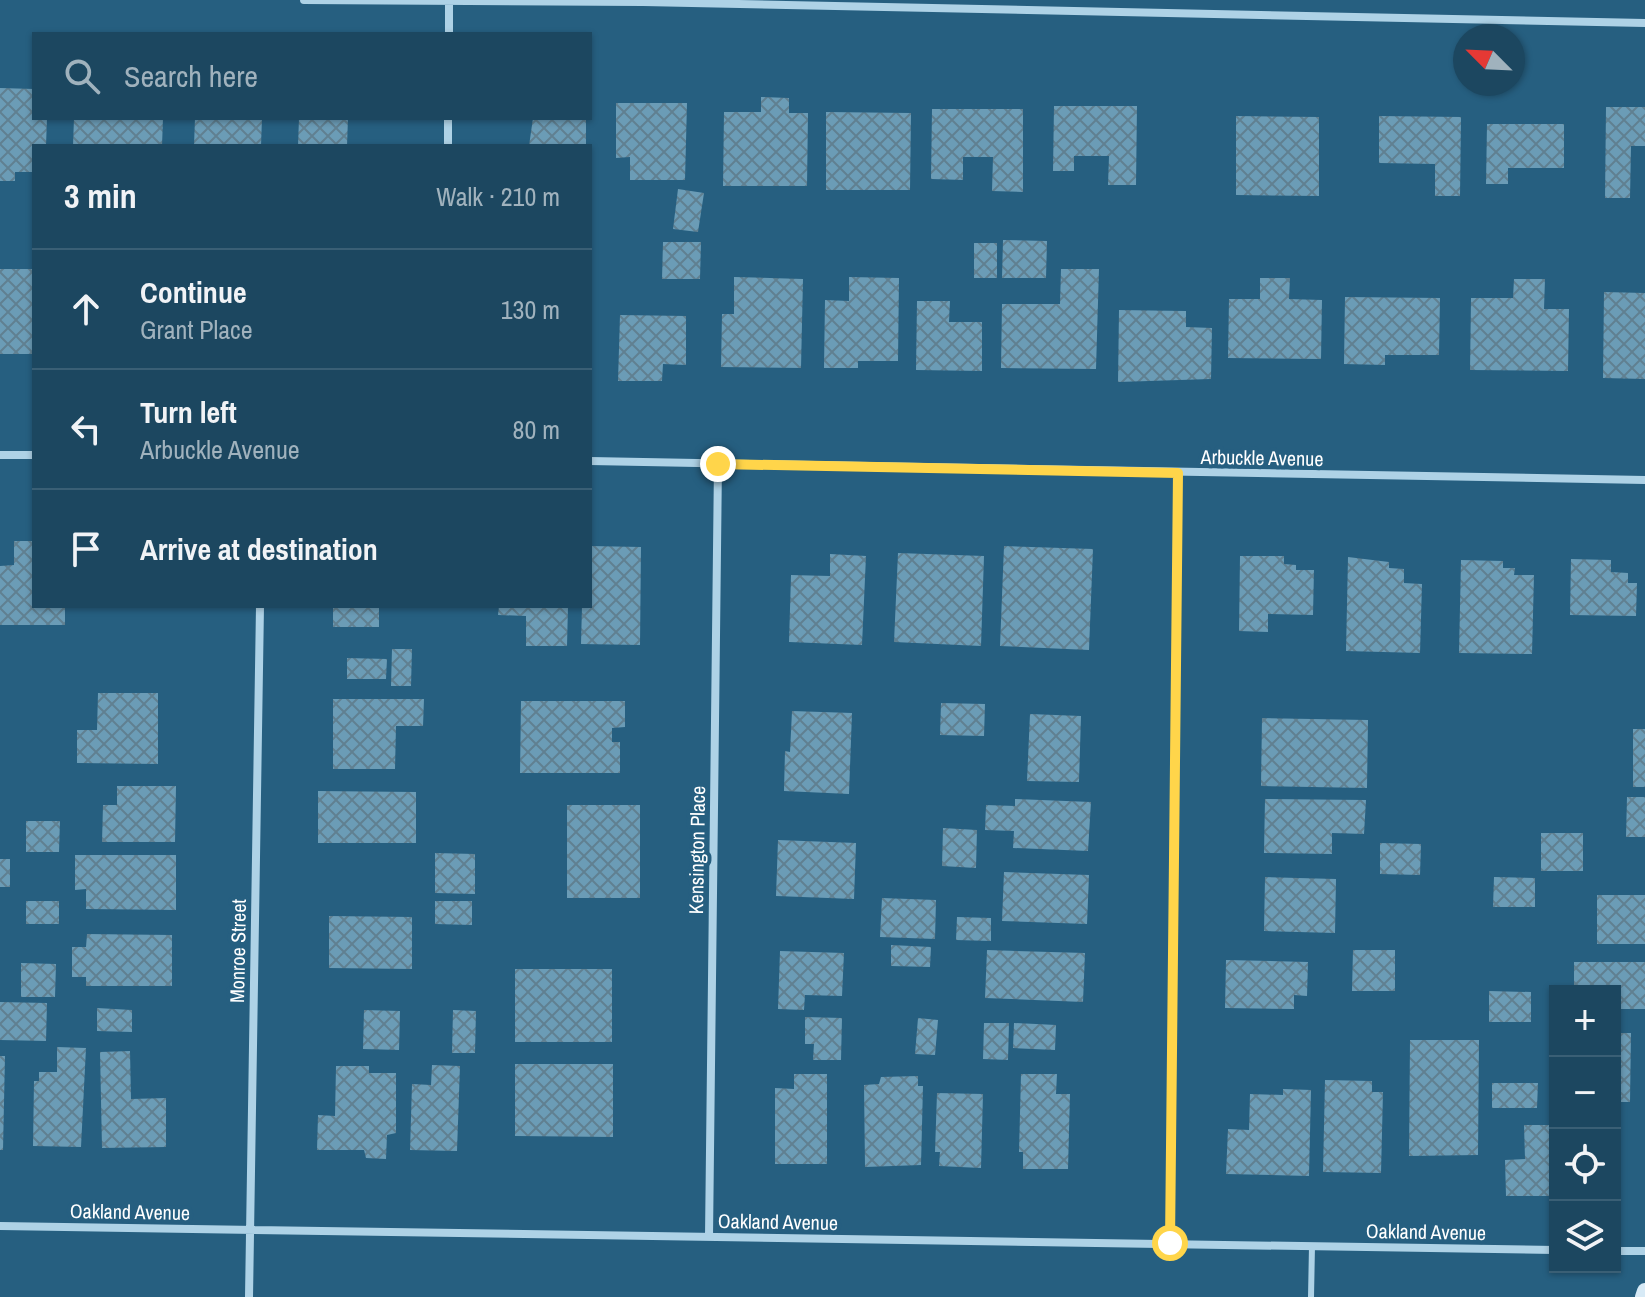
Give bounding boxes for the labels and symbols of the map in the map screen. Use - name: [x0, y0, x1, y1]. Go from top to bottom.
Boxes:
- north arrow: [1453, 24, 1525, 96]
- street label: Arbuckle Avenue: [1199, 443, 1324, 472]
- route end: [700, 446, 736, 482]
- street label: Kensington Place: [682, 785, 711, 914]
- street label: Monroe Street: [223, 898, 252, 1003]
- street label: Oakland Avenue: [70, 1197, 190, 1226]
- street label: Oakland Avenue: [718, 1207, 838, 1236]
- street label: Oakland Avenue: [1366, 1217, 1486, 1246]
- route start: [1152, 1225, 1188, 1261]

